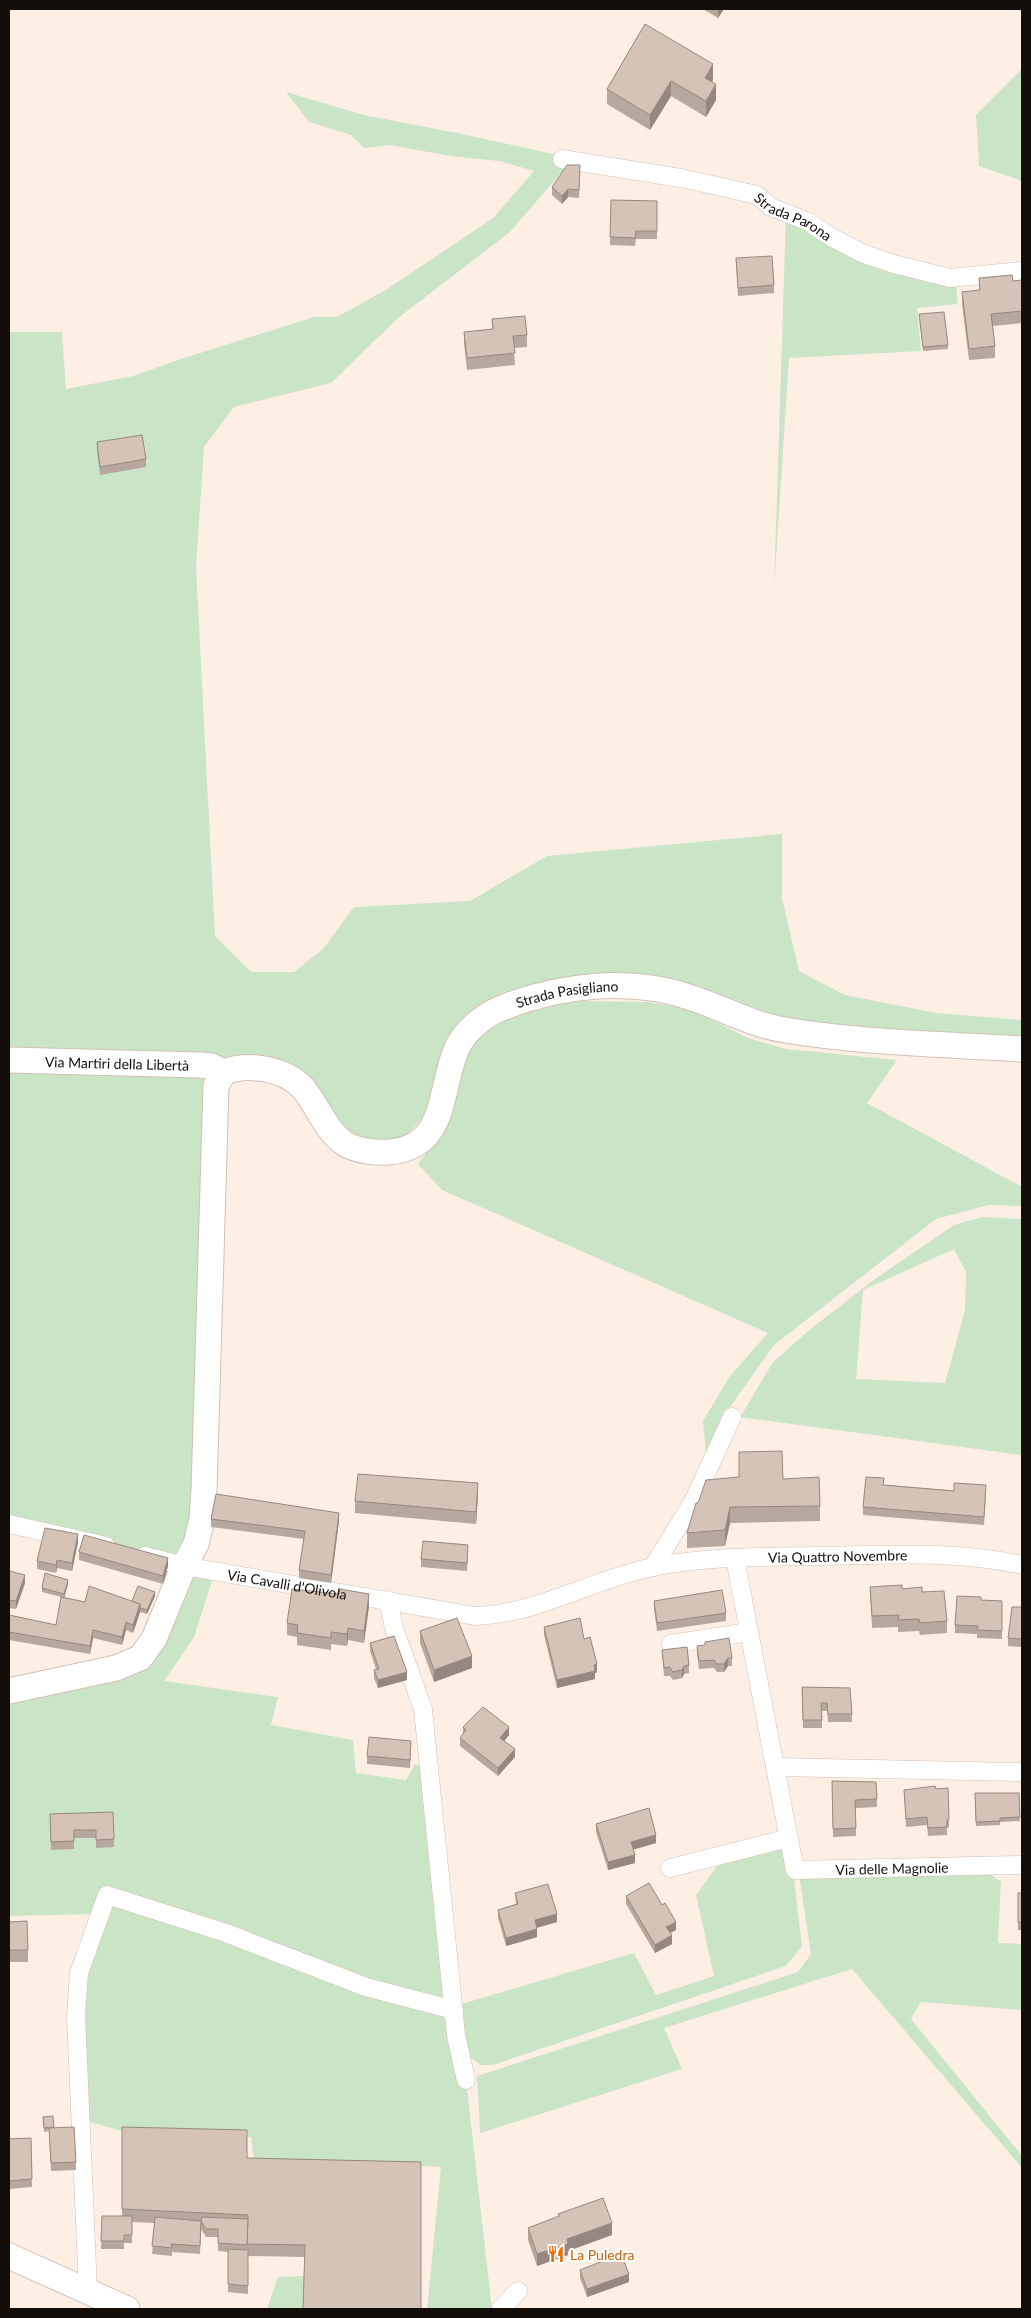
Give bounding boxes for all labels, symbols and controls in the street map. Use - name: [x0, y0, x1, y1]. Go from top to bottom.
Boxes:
- street label: Strada Parona: [751, 189, 835, 244]
- street label: Strada Pasigliano: [514, 977, 618, 1011]
- street label: Via Martiri della Libertà: [45, 1052, 189, 1073]
- street label: Via Quattro Novembre: [768, 1546, 907, 1565]
- street label: Via Cavalli d'Olivola: [226, 1565, 348, 1602]
- street label: Via delle Magnolie: [835, 1858, 949, 1878]
- restaurant icon: La Puledra: [546, 2244, 566, 2264]
- place label: La Puledra: [570, 2246, 634, 2263]

